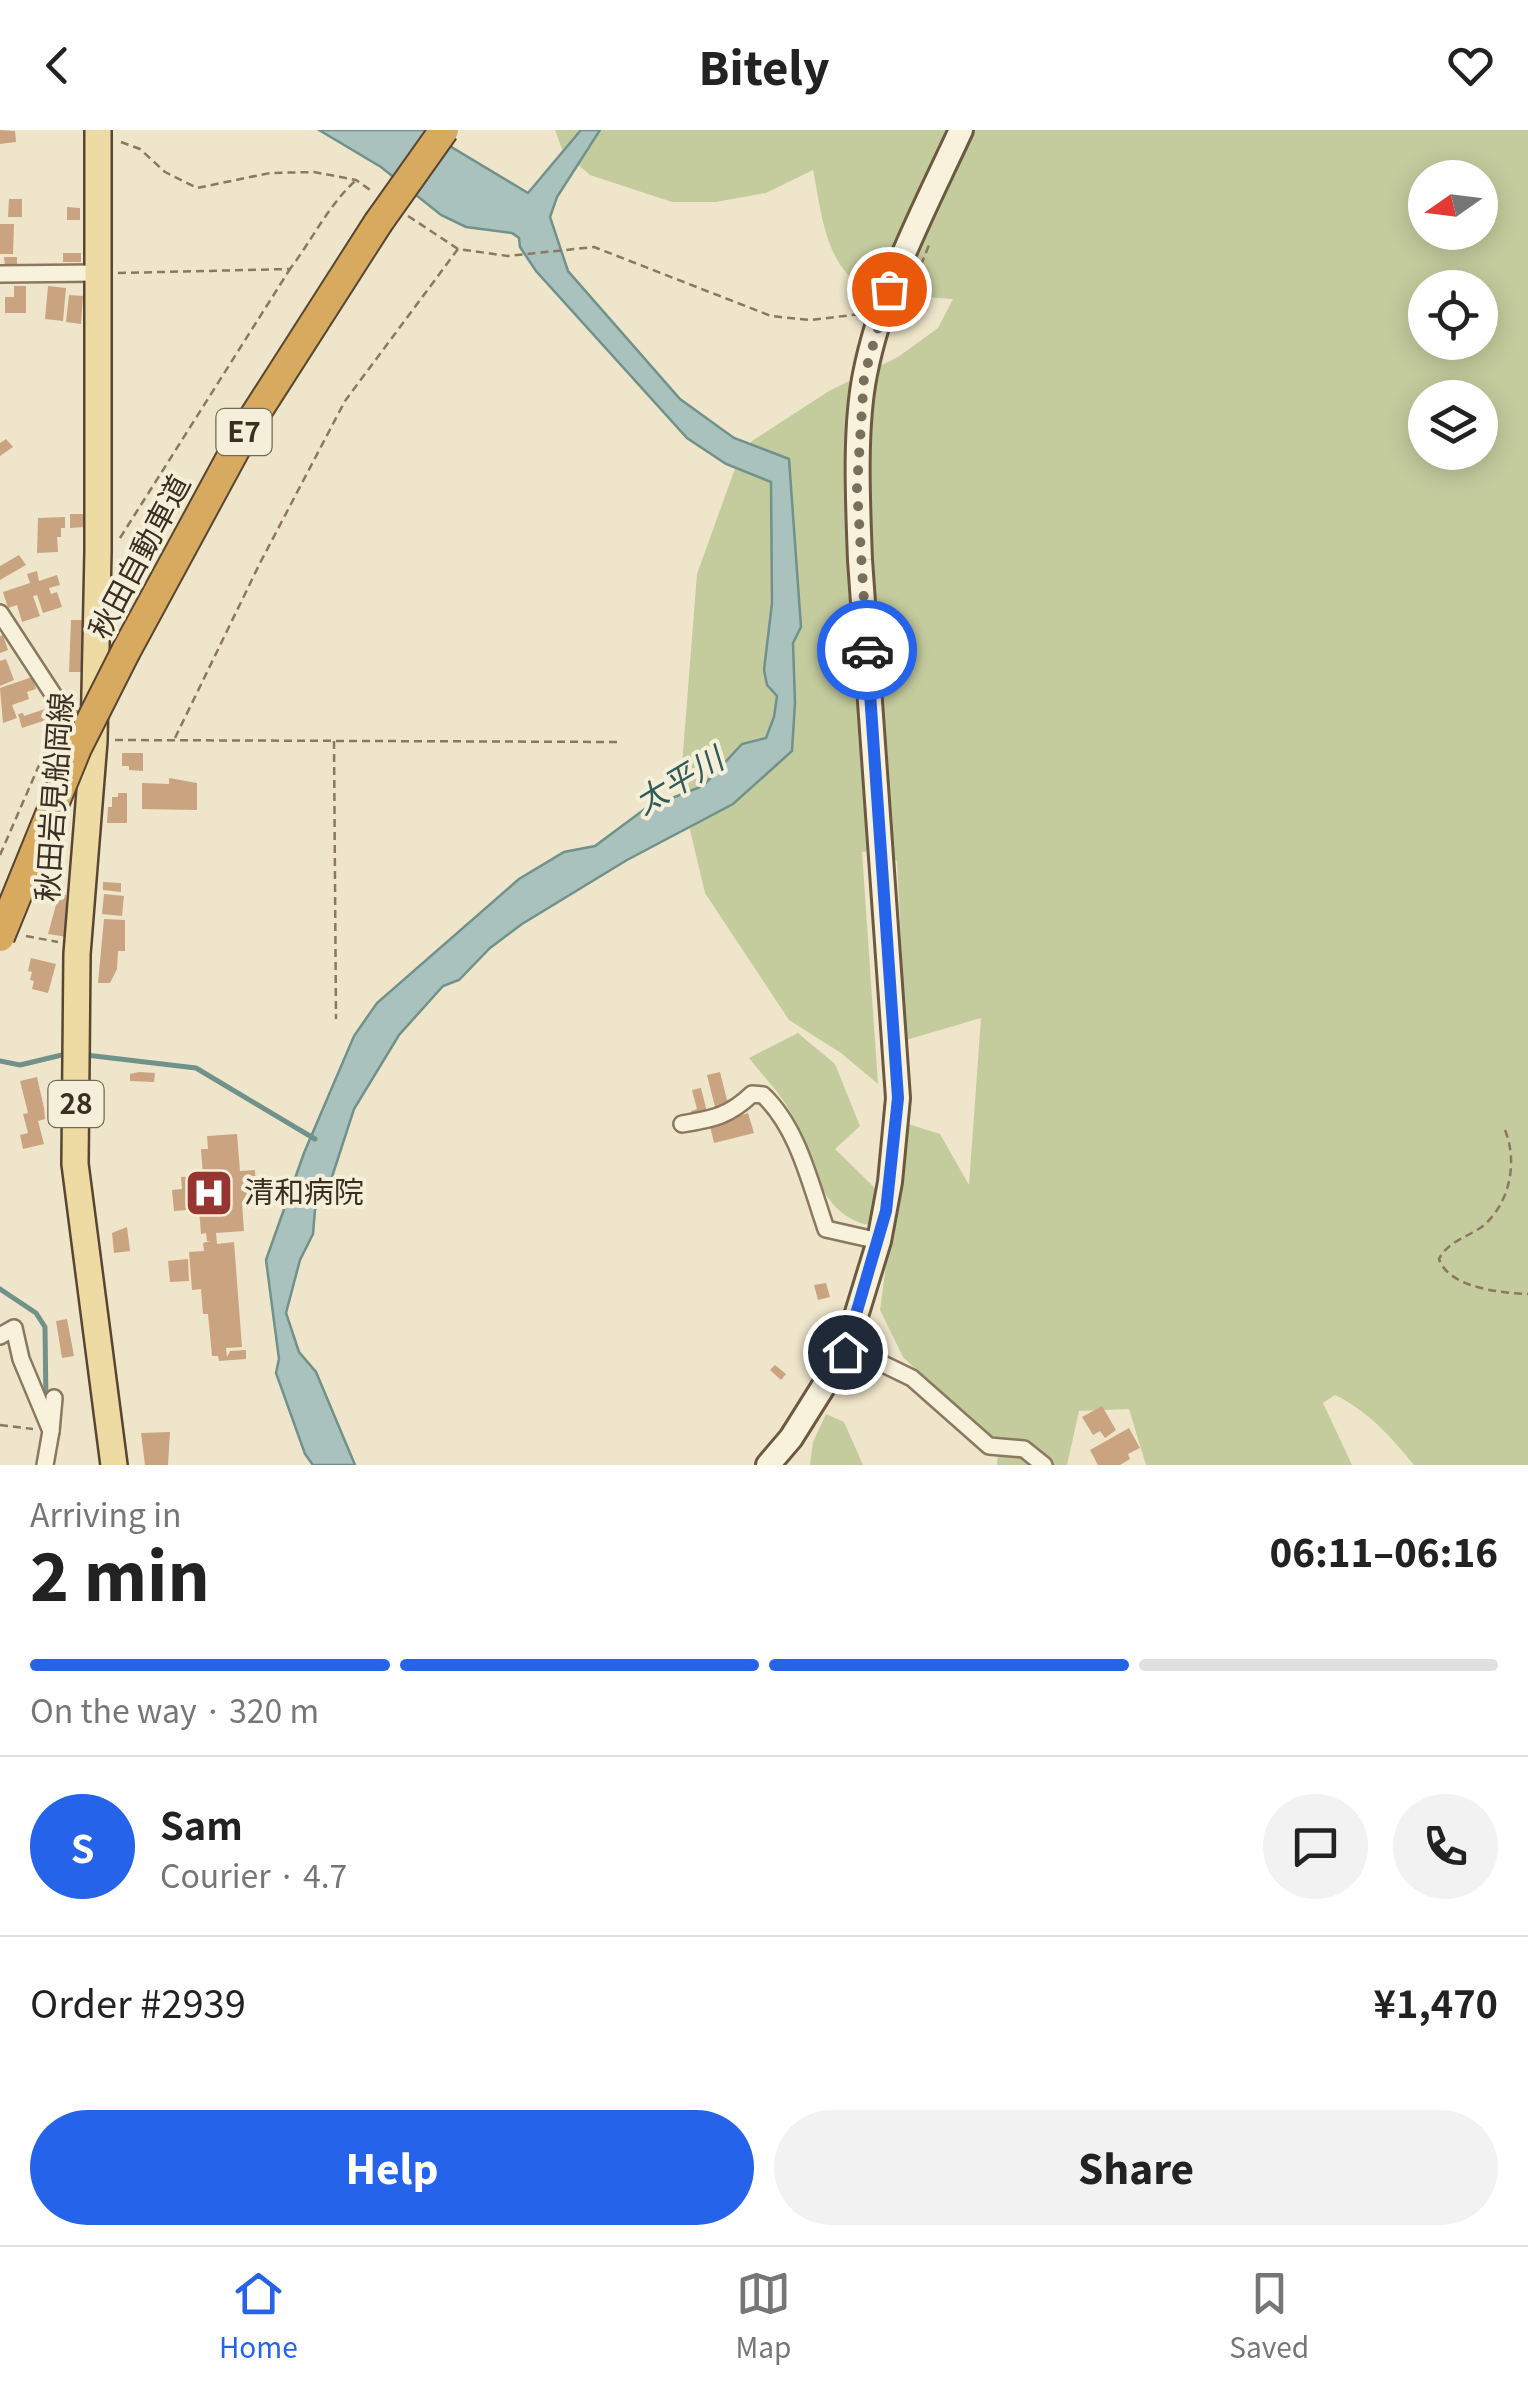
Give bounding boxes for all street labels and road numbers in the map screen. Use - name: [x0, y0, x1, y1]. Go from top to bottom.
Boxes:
- road number: E7: [216, 409, 272, 455]
- street label: 秋田自動車道: [76, 466, 199, 645]
- street label: 秋田岩見船岡線: [23, 691, 81, 903]
- road number: 28: [48, 1081, 104, 1127]

